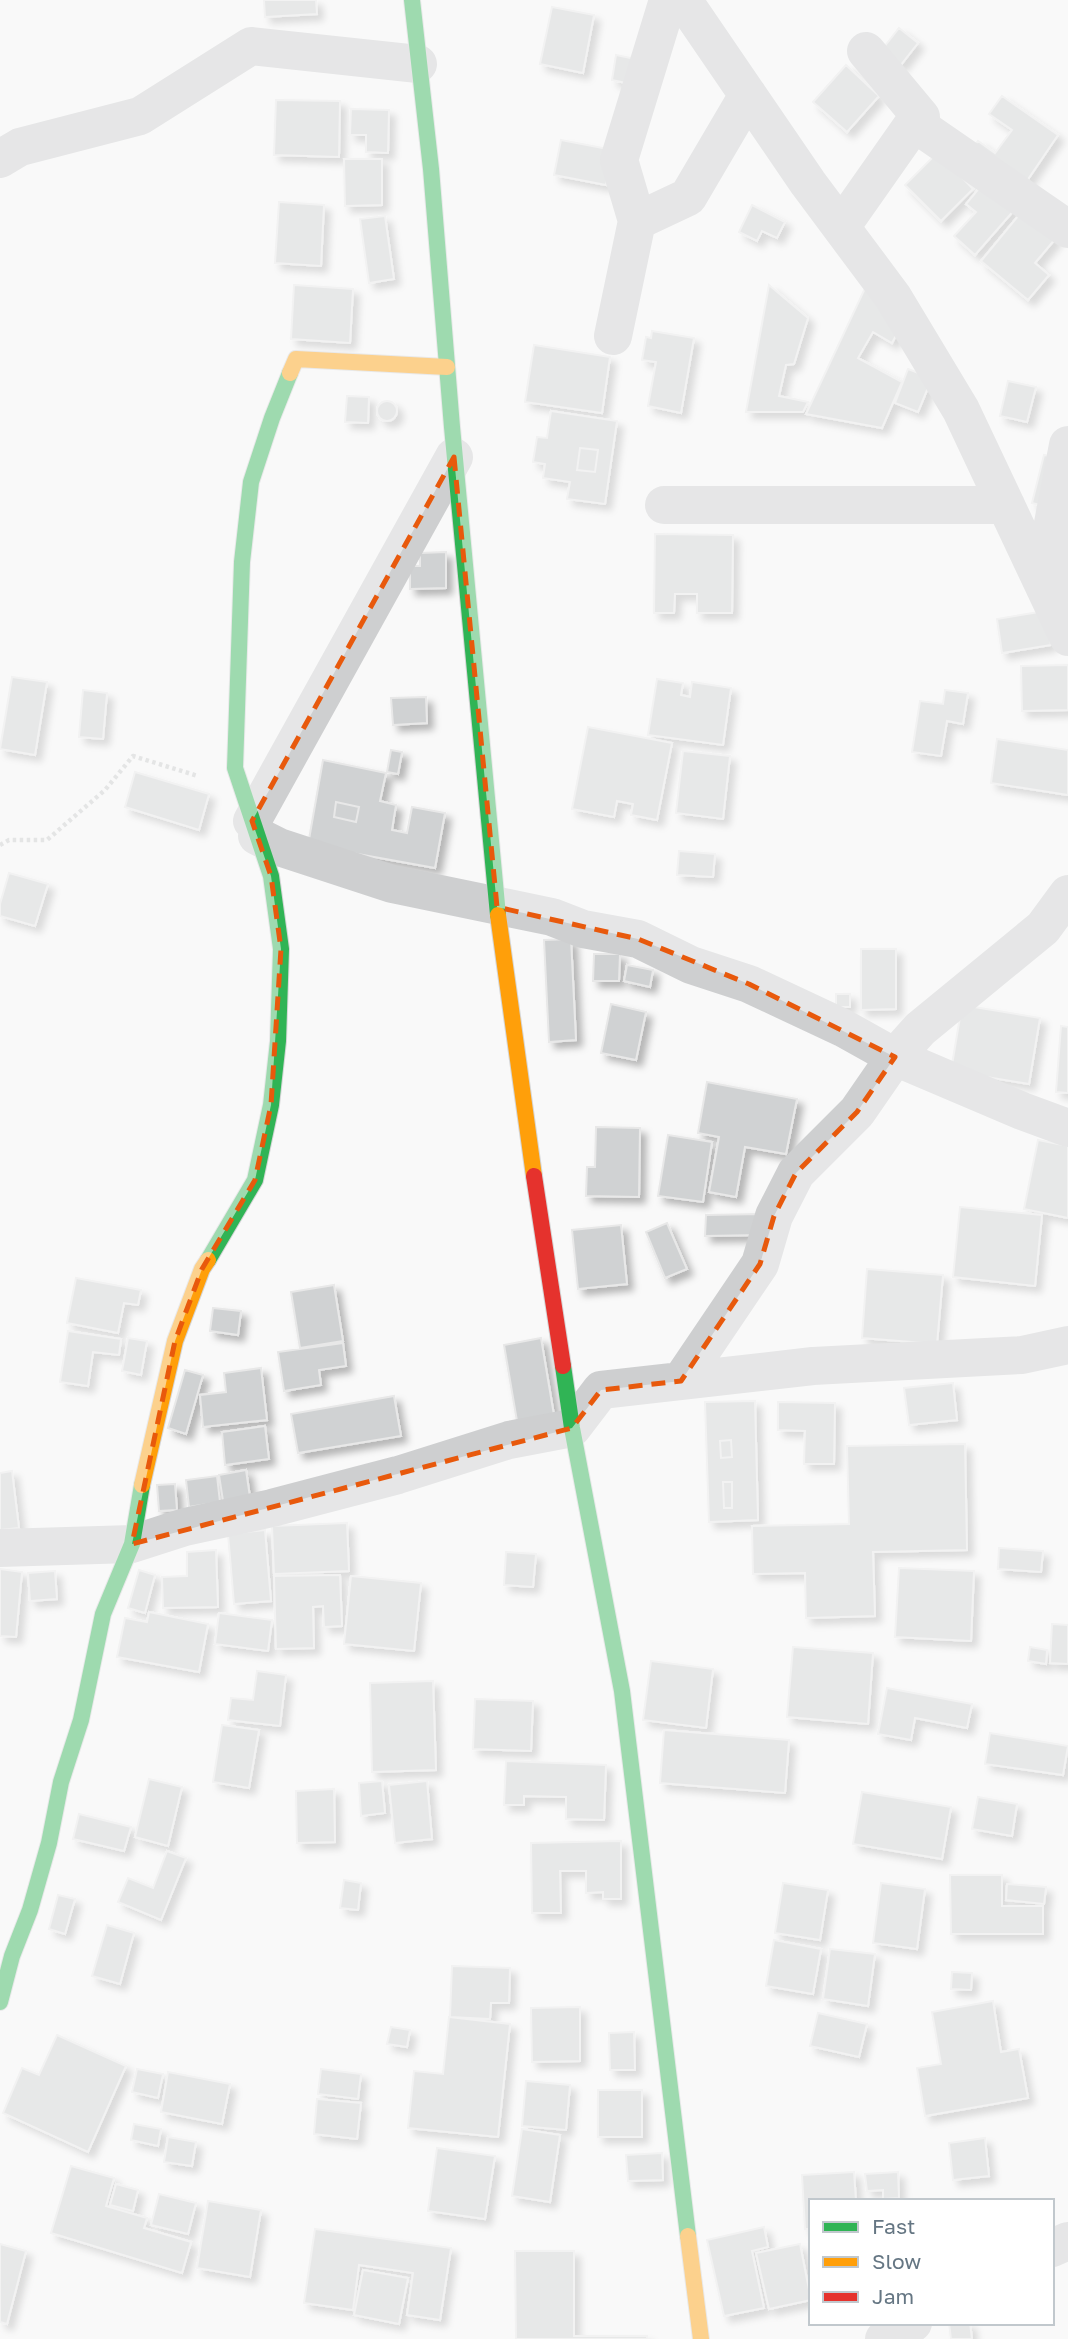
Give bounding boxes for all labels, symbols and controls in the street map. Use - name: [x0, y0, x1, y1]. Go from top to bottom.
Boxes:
- legend: [809, 2199, 1054, 2325]
- text: Fast: [872, 2213, 915, 2239]
- text: Slow: [872, 2248, 921, 2274]
- text: Jam: [872, 2283, 914, 2309]

